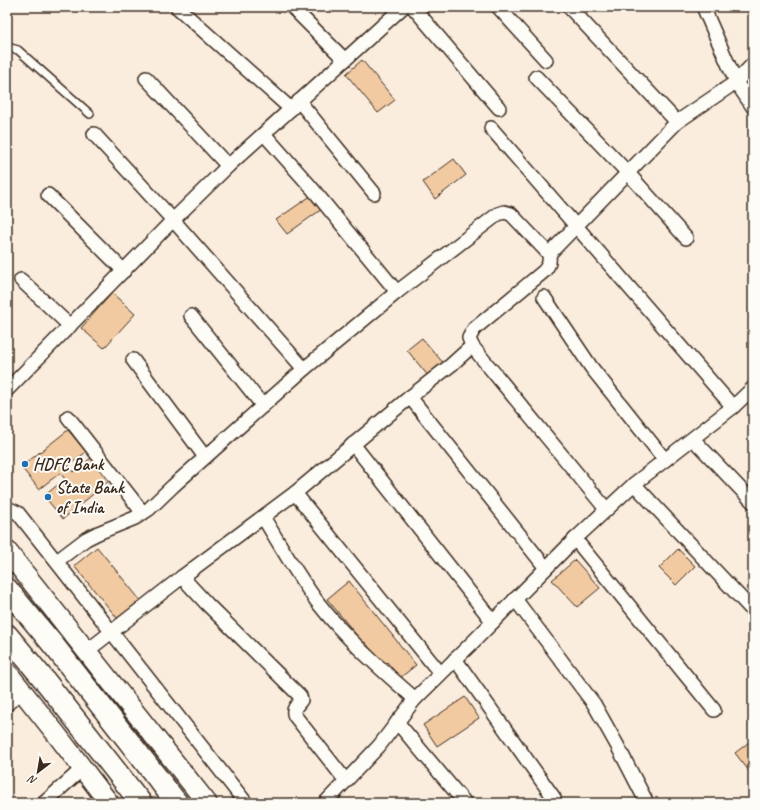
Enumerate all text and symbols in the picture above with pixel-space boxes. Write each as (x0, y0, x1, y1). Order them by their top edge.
place label: HDFC Bank (33, 454, 105, 475)
marker: HDFC Bank (20, 459, 30, 469)
place label: State Bank of India (56, 477, 125, 518)
marker: State Bank of India (43, 492, 53, 502)
north arrow (18, 752, 58, 792)
text: N (24, 772, 39, 788)

